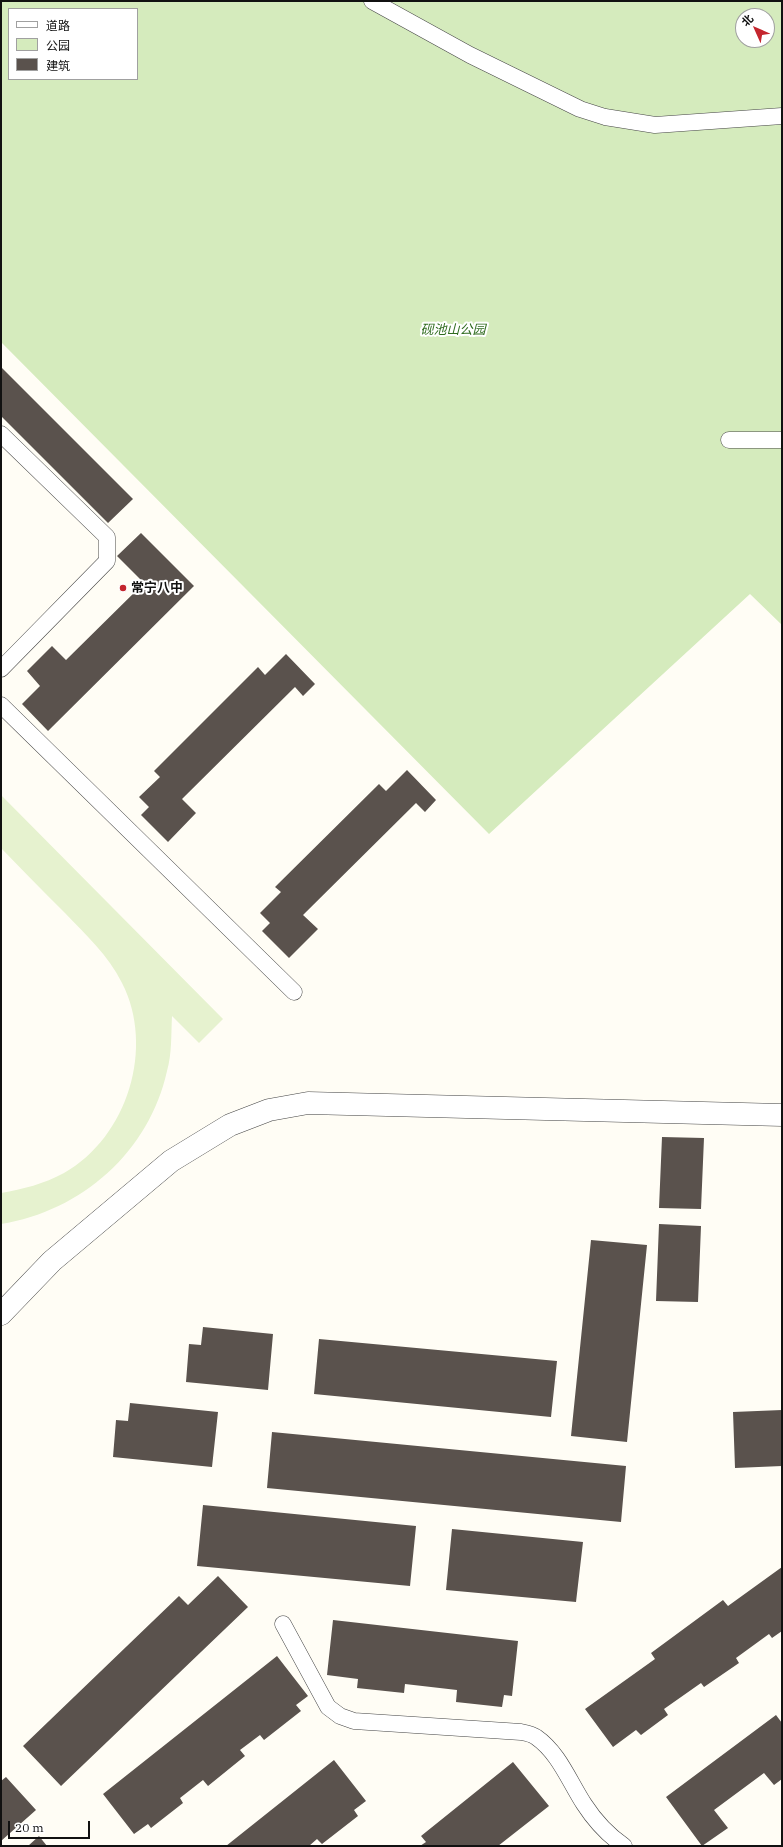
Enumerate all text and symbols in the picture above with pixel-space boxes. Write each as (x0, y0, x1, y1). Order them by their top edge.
legend (8, 8, 138, 80)
north arrow (735, 8, 775, 48)
text: 北 (738, 11, 756, 29)
text: 道路 (46, 18, 70, 33)
text: 公园 (46, 38, 70, 53)
text: 建筑 (46, 58, 70, 73)
park label: 砚池山公园 (421, 322, 485, 338)
place label: 常宁八中 (131, 580, 183, 596)
marker: 常宁八中 (118, 583, 128, 593)
scale bar (10, 1813, 92, 1839)
text: 20 m (15, 1820, 44, 1835)

